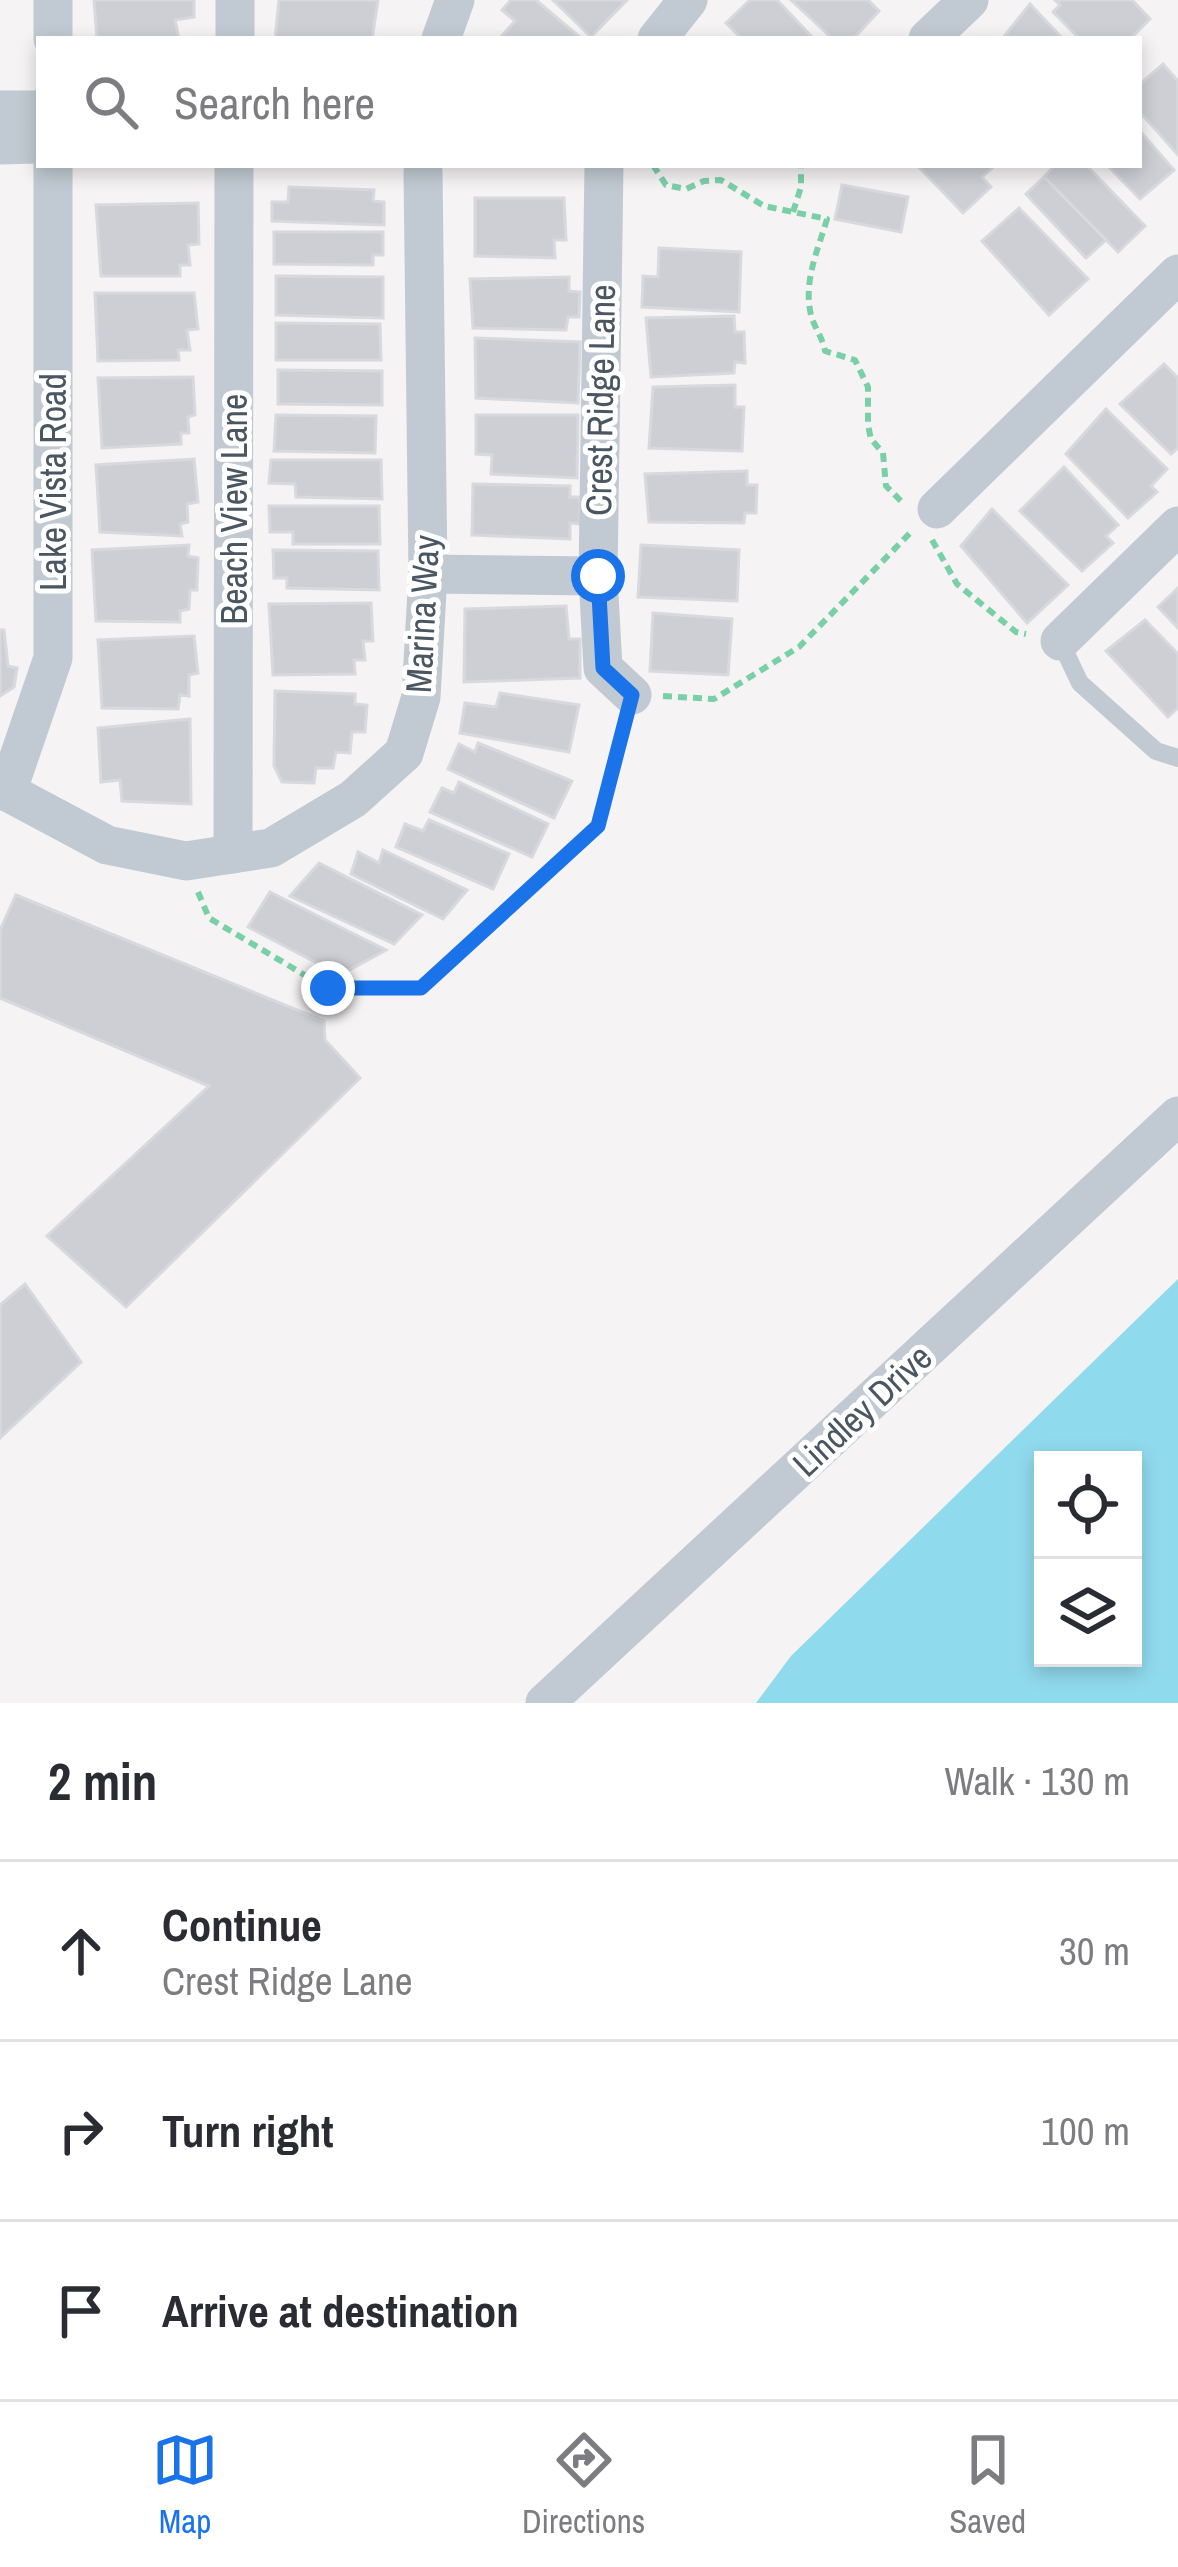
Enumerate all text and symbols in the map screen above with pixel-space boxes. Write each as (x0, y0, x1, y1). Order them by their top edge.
search box (36, 36, 1142, 168)
icon: search (78, 69, 144, 135)
text: Search here (174, 72, 375, 133)
street label: Crest Ridge Lane (574, 284, 626, 516)
street label: Lake Vista Road (29, 373, 77, 591)
street label: Beach View Lane (210, 394, 258, 624)
street label: Marina Way (394, 534, 450, 694)
route start (571, 549, 625, 603)
route end (301, 961, 355, 1015)
street label: Lindley Drive (782, 1333, 942, 1487)
map controls (1034, 1451, 1142, 1667)
button: locate (1034, 1451, 1142, 1559)
button: layers (1034, 1559, 1142, 1667)
text: 2 min (48, 1747, 157, 1816)
text: Walk · 130 m (945, 1755, 1130, 1807)
text: Continue (162, 1894, 322, 1955)
icon: ahead (48, 1918, 114, 1984)
text: 30 m (1059, 1925, 1130, 1977)
text: Crest Ridge Lane (162, 1955, 413, 2007)
icon: right (48, 2098, 114, 2164)
text: Turn right (162, 2100, 334, 2161)
text: 100 m (1041, 2105, 1130, 2157)
icon: arrive (48, 2278, 114, 2344)
text: Arrive at destination (162, 2280, 519, 2341)
tab: Map (152, 2427, 218, 2543)
tab: Directions (522, 2427, 645, 2543)
tab: Saved (949, 2427, 1026, 2543)

